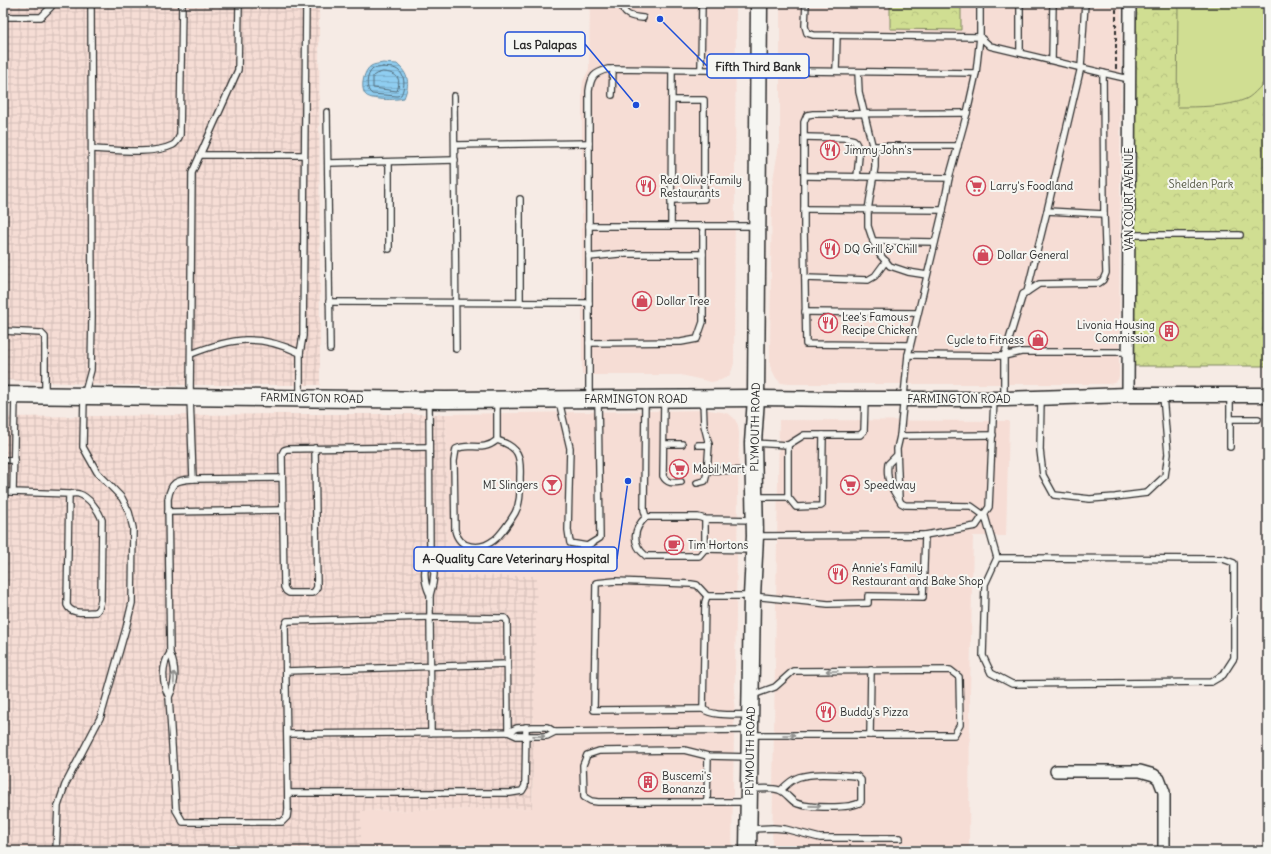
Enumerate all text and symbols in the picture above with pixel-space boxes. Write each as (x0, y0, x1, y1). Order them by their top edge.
callout: Las Palapas (505, 32, 585, 56)
text: Las Palapas (513, 37, 578, 53)
callout: Fifth Third Bank (707, 54, 809, 78)
text: Fifth Third Bank (715, 59, 801, 74)
restaurant icon: Jimmy John's (819, 139, 841, 161)
place label: Jimmy John's (844, 143, 912, 157)
street label: VAN COURT AVENUE (1122, 147, 1136, 251)
place label: Red Olive Family Restaurants (660, 173, 742, 200)
restaurant icon: Red Olive Family Restaurants (635, 175, 657, 197)
supermarket icon: Larry's Foodland (965, 175, 987, 197)
park label: Shelden Park (1169, 177, 1234, 191)
place label: Larry's Foodland (990, 179, 1074, 193)
restaurant icon: DQ Grill & Chill (819, 238, 841, 260)
place label: DQ Grill & Chill (844, 242, 917, 256)
shop icon: Dollar General (972, 244, 994, 266)
place label: Dollar General (997, 248, 1069, 262)
shop icon: Dollar Tree (631, 290, 653, 312)
place label: Dollar Tree (656, 294, 709, 308)
place label: Lee's Famous Recipe Chicken (842, 310, 917, 337)
restaurant icon: Lee's Famous Recipe Chicken (817, 312, 839, 334)
place label: Livonia Housing Commission (1077, 318, 1155, 345)
building icon: Livonia Housing Commission (1158, 320, 1180, 342)
shop icon: Cycle to Fitness (1027, 329, 1049, 351)
place label: Cycle to Fitness (947, 333, 1024, 347)
street label: PLYMOUTH ROAD (747, 382, 763, 472)
street label: FARMINGTON ROAD (260, 390, 364, 406)
street label: FARMINGTON ROAD (584, 392, 688, 406)
street label: FARMINGTON ROAD (907, 392, 1011, 406)
supermarket icon: Mobil Mart (668, 458, 690, 480)
place label: Mobil Mart (693, 462, 745, 476)
bar icon: MI Slingers (541, 474, 563, 496)
supermarket icon: Speedway (839, 474, 861, 496)
place label: MI Slingers (483, 478, 538, 492)
place label: Speedway (864, 478, 916, 492)
cafe icon: Tim Hortons (663, 534, 685, 556)
place label: Tim Hortons (688, 538, 748, 552)
callout: A-Quality Care Veterinary Hospital (414, 547, 617, 571)
text: A-Quality Care Veterinary Hospital (422, 551, 610, 567)
place label: Annie’s Family Restaurant and Bake Shop (852, 561, 984, 588)
restaurant icon: Annie’s Family Restaurant and Bake Shop (827, 563, 849, 585)
one-way arrow (826, 667, 839, 675)
one-way arrow (170, 672, 178, 685)
restaurant icon: Buddy's Pizza (815, 701, 837, 723)
place label: Buddy's Pizza (840, 705, 908, 719)
street label: PLYMOUTH ROAD (742, 706, 758, 796)
one-way arrow (782, 731, 795, 739)
one-way arrow (532, 732, 545, 740)
place label: Buscemi's Bonanza (662, 769, 711, 796)
building icon: Buscemi's Bonanza (637, 771, 659, 793)
one-way arrow (808, 802, 821, 810)

